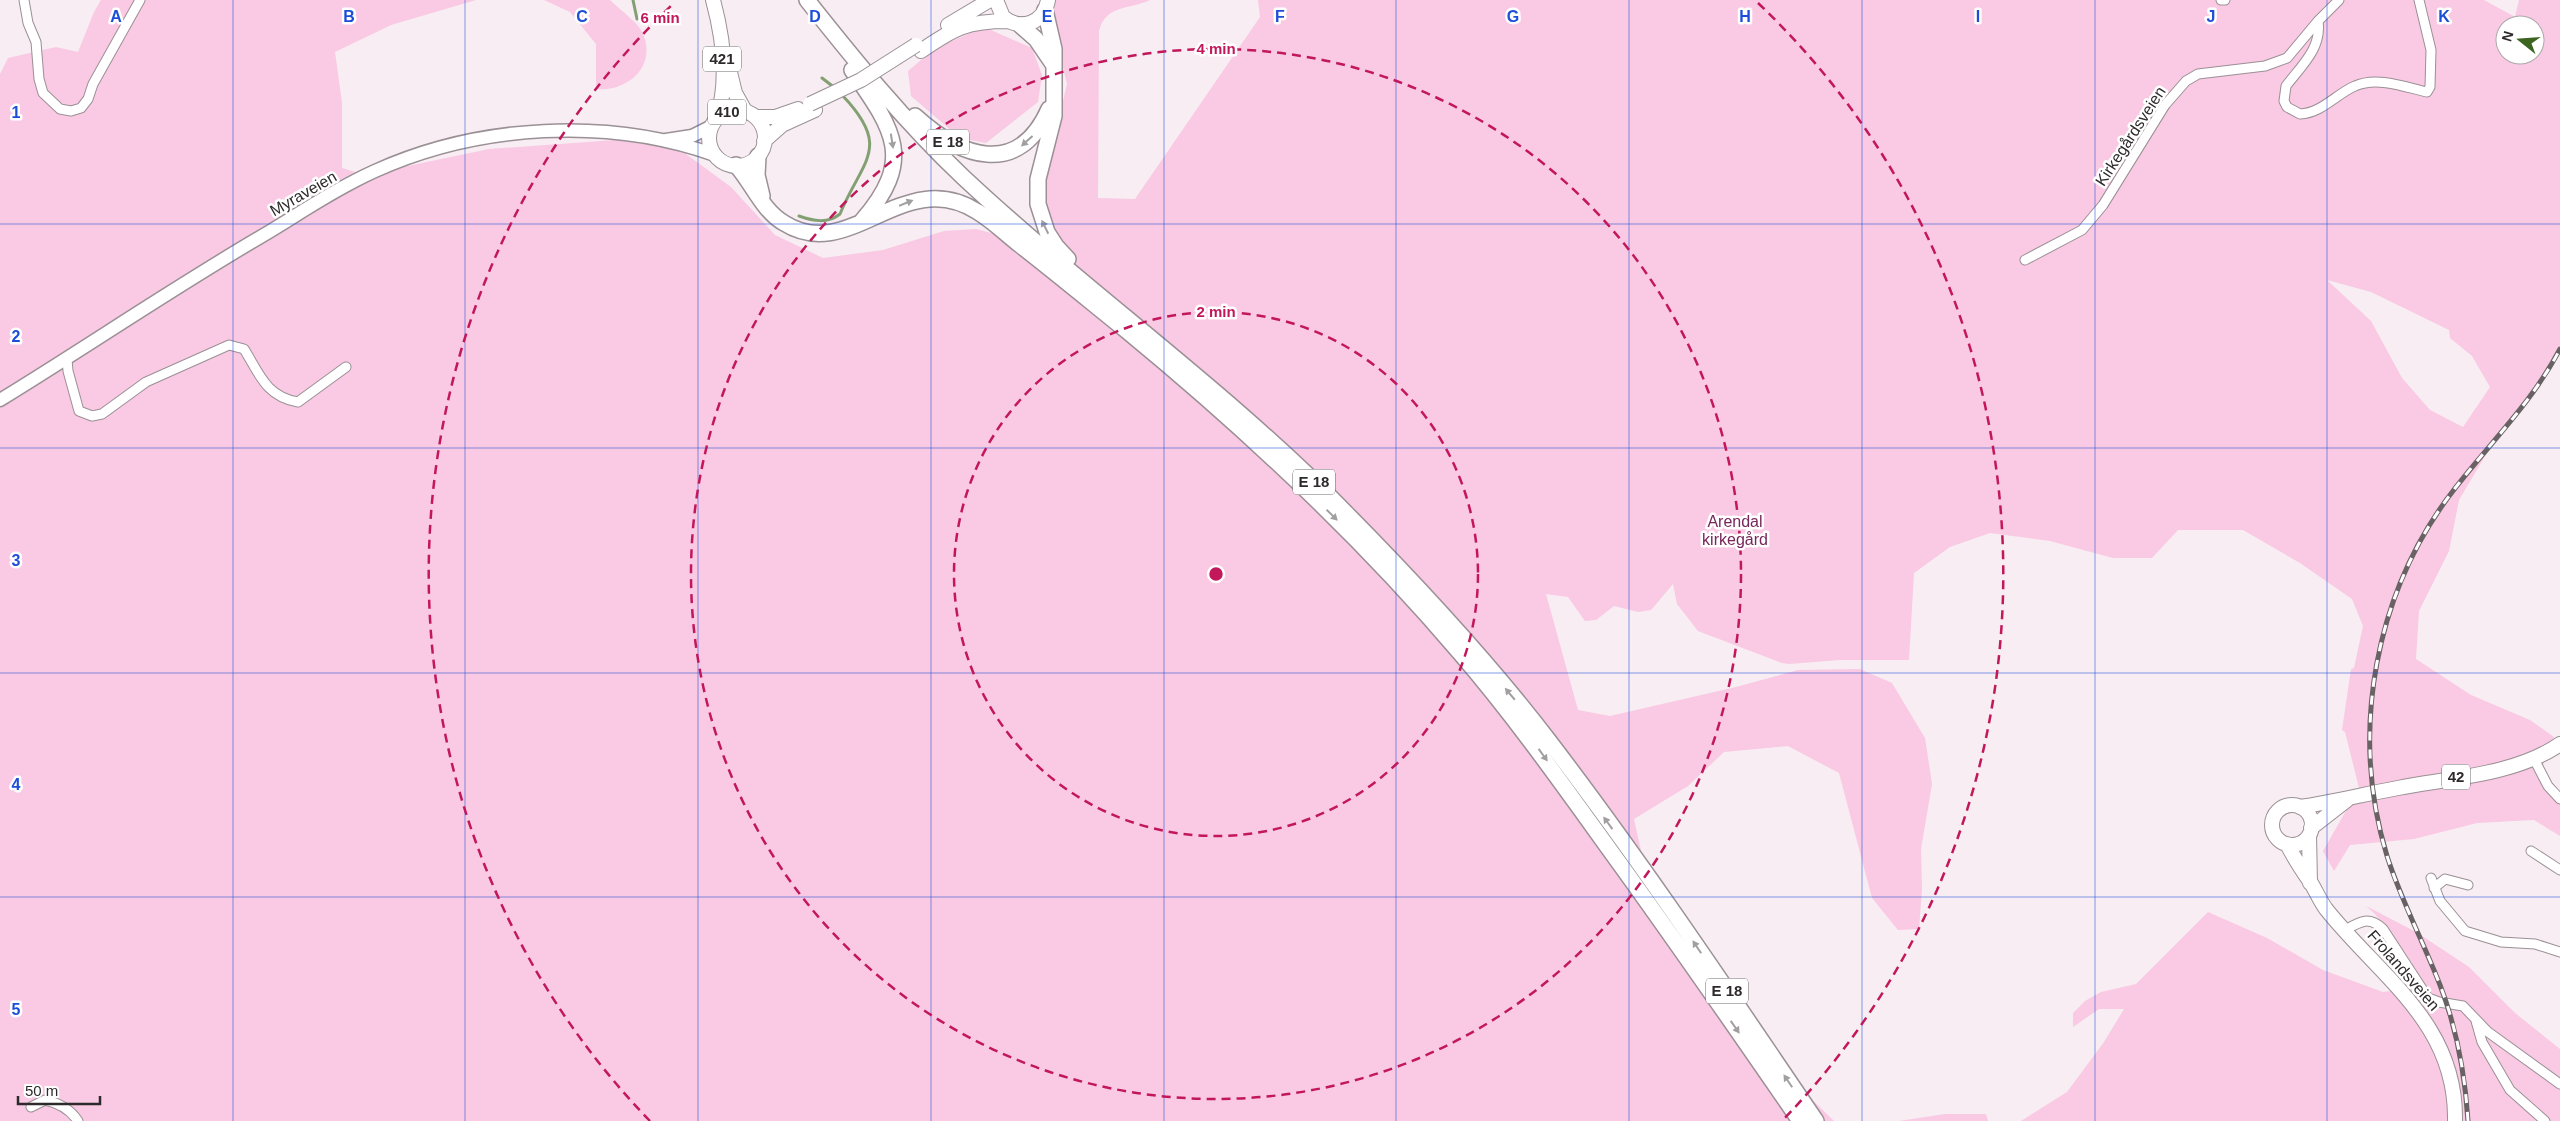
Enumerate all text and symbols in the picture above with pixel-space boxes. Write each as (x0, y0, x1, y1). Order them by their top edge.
text: A (110, 8, 122, 25)
text: B (343, 8, 355, 25)
text: C (576, 8, 588, 25)
text: D (809, 8, 821, 25)
text: E (1042, 8, 1053, 25)
text: F (1275, 8, 1285, 25)
text: G (1507, 8, 1519, 25)
text: H (1739, 8, 1751, 25)
text: I (1976, 8, 1980, 25)
text: J (2207, 8, 2215, 25)
text: K (2438, 8, 2450, 25)
text: 6 min (640, 9, 680, 26)
north arrow (2495, 15, 2545, 65)
text: N (2498, 29, 2517, 43)
text: 4 min (1196, 40, 1236, 57)
road number: 421 (703, 46, 741, 72)
street label: Kirkegårdsveien (2092, 84, 2169, 189)
road number: 410 (708, 100, 746, 124)
text: 1 (12, 104, 21, 121)
road number: E 18 (927, 130, 969, 154)
one-way arrow (889, 133, 897, 149)
one-way arrow (1021, 135, 1033, 147)
street label: Myraveien (267, 168, 339, 219)
one-way arrow (899, 199, 914, 207)
one-way arrow (1041, 220, 1049, 234)
text: 2 min (1196, 303, 1236, 320)
text: 2 (12, 328, 21, 345)
road number: E 18 (1293, 470, 1335, 494)
one-way arrow (1326, 509, 1338, 521)
park label: Arendal kirkegård (1702, 513, 1768, 548)
text: 3 (12, 552, 21, 569)
centre of rings (1207, 565, 1225, 583)
one-way arrow (1504, 688, 1515, 701)
one-way arrow (1538, 749, 1548, 762)
road number: 42 (2442, 764, 2470, 790)
text: 4 (12, 776, 21, 793)
one-way arrow (1603, 817, 1614, 830)
street label: Frolandsveien (2364, 927, 2443, 1014)
one-way arrow (1692, 940, 1702, 953)
road number: E 18 (1706, 978, 1748, 1004)
text: 5 (12, 1001, 21, 1018)
one-way arrow (1730, 1020, 1740, 1033)
scale bar (18, 1074, 100, 1106)
one-way arrow (1783, 1074, 1793, 1088)
text: 50 m (25, 1082, 58, 1099)

